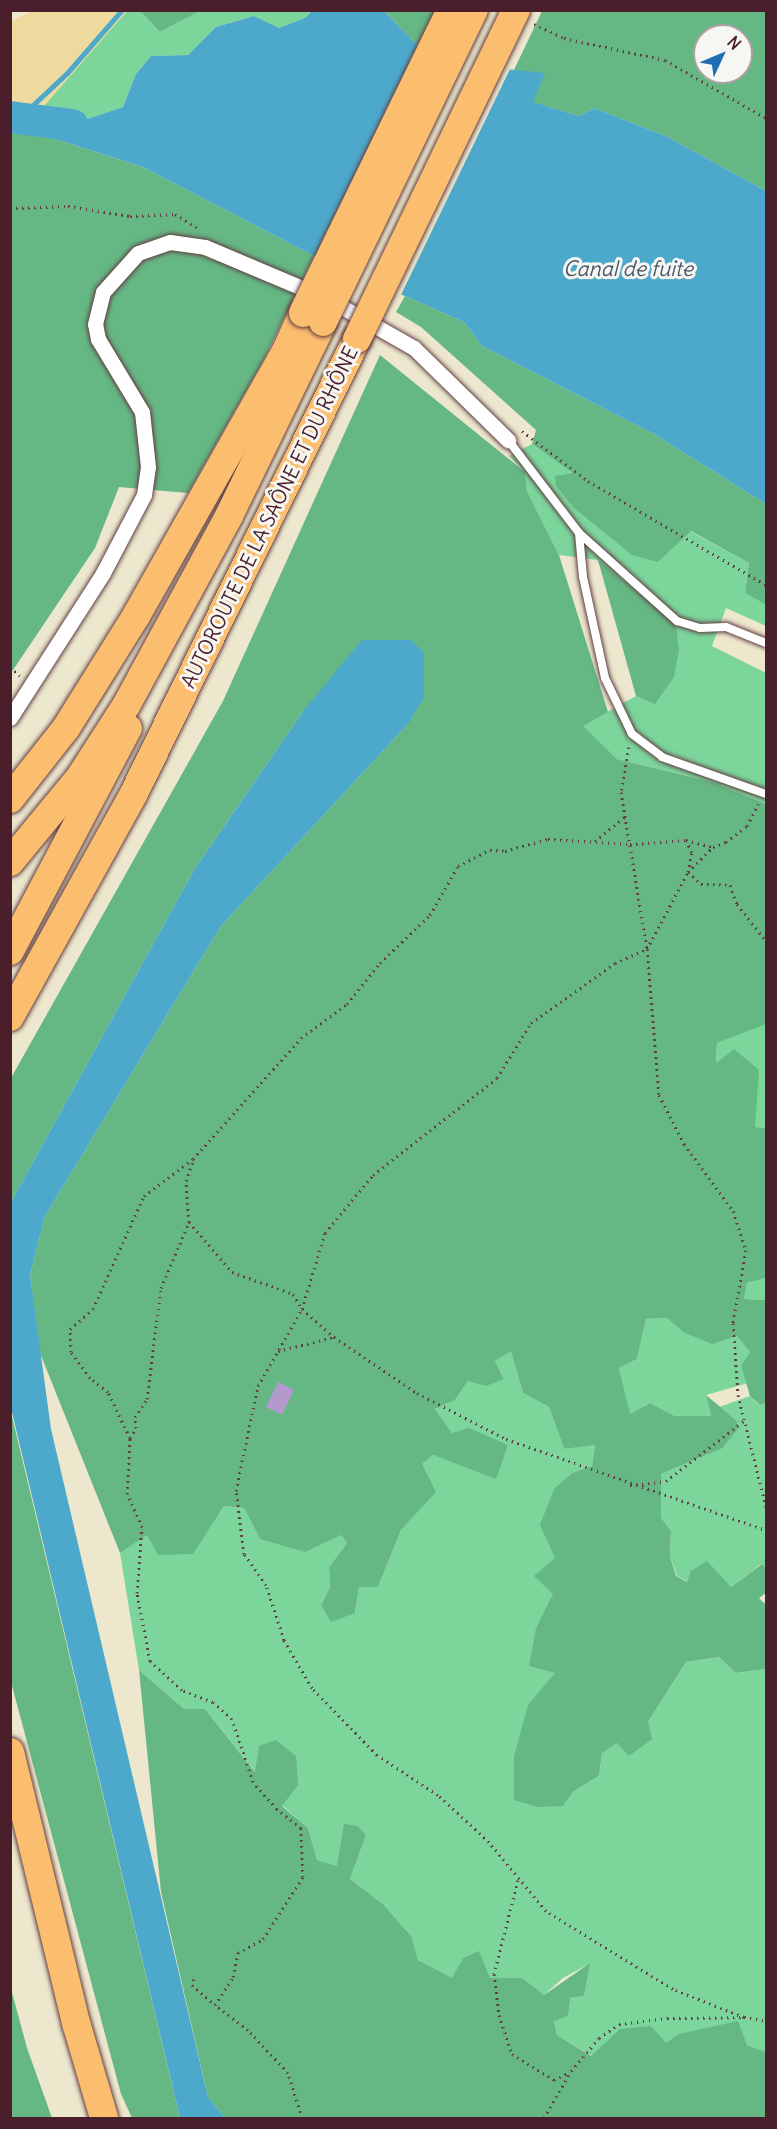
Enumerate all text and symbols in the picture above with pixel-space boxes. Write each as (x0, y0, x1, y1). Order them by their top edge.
north arrow (693, 24, 753, 84)
text: N (723, 32, 746, 54)
water label: Canal de fuite (563, 256, 693, 282)
street label: AUTOROUTE DE LA SAÔNE ET DU RHÔNE (176, 342, 362, 692)

